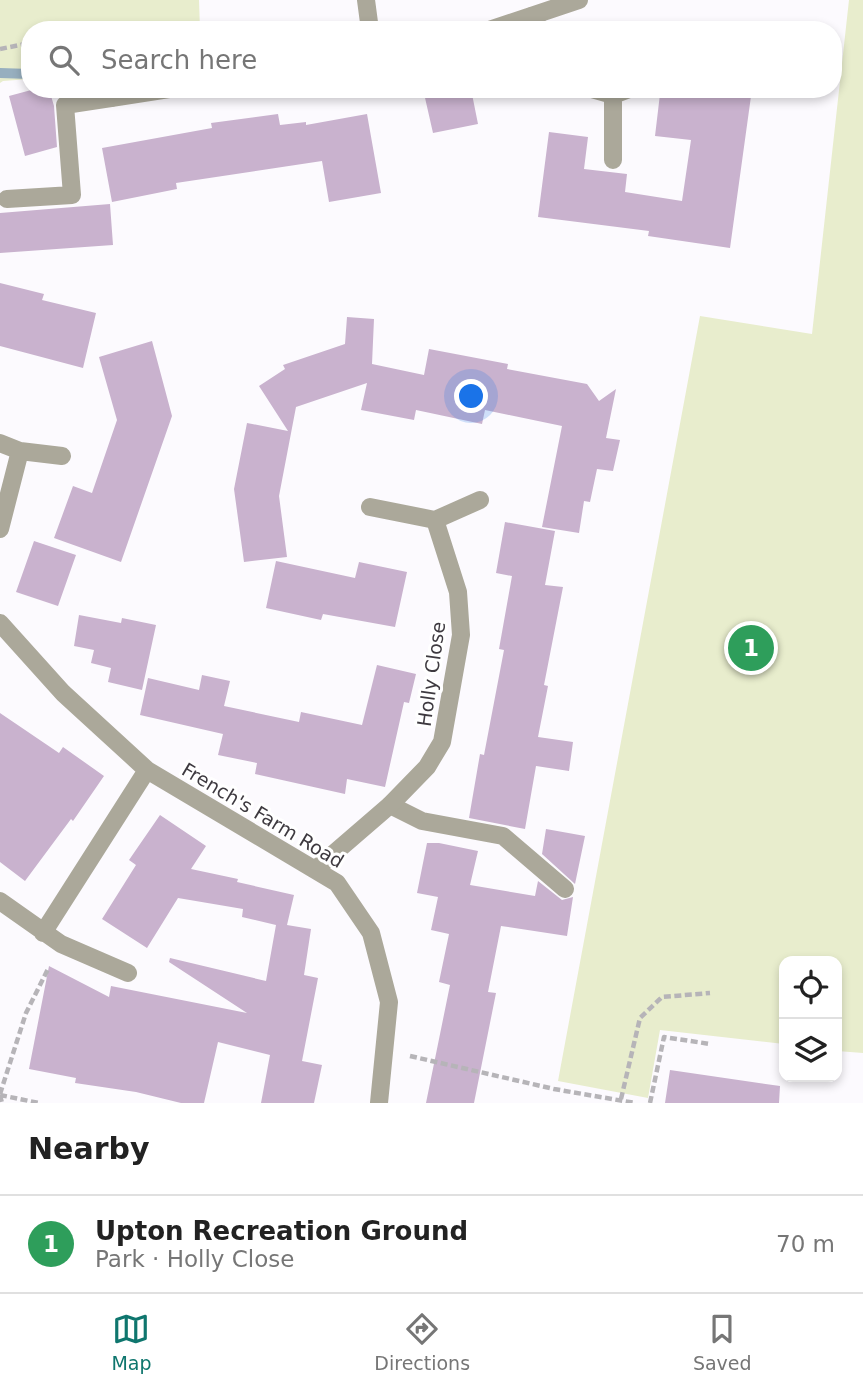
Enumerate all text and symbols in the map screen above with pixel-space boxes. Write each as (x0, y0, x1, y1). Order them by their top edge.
search box (21, 21, 842, 98)
icon: search (45, 41, 83, 79)
text: Search here (101, 45, 257, 75)
your location (454, 379, 488, 413)
street label: Holly Close (413, 620, 449, 728)
pin: 1 (728, 622, 774, 674)
street label: French's Farm Road (178, 758, 348, 872)
map controls (779, 956, 842, 1082)
button: locate (779, 956, 842, 1019)
button: layers (779, 1019, 842, 1082)
text: Nearby (28, 1131, 150, 1166)
text: Upton Recreation Ground (95, 1216, 468, 1246)
text: 1 (43, 1231, 59, 1257)
text: 70 m (776, 1231, 835, 1257)
text: Park · Holly Close (95, 1246, 294, 1272)
tab: Map (111, 1310, 152, 1374)
tab: Directions (374, 1310, 470, 1374)
tab: Saved (693, 1310, 752, 1374)

